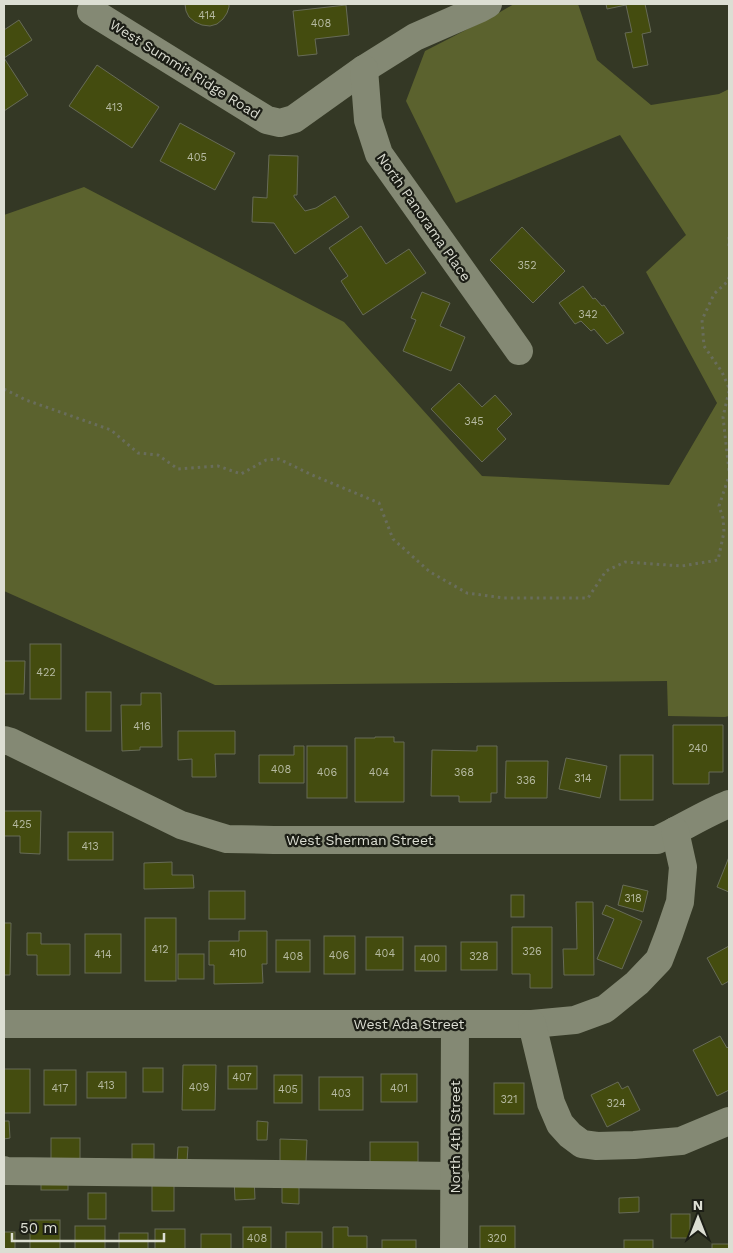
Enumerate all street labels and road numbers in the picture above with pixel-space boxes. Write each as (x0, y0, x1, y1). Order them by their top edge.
street label: West Summit Ridge Road (107, 16, 263, 122)
street label: North Panorama Place (374, 150, 474, 284)
street label: West Sherman Street (286, 832, 434, 848)
street label: West Ada Street (354, 1016, 465, 1032)
street label: North 4th Street (447, 1080, 463, 1194)

